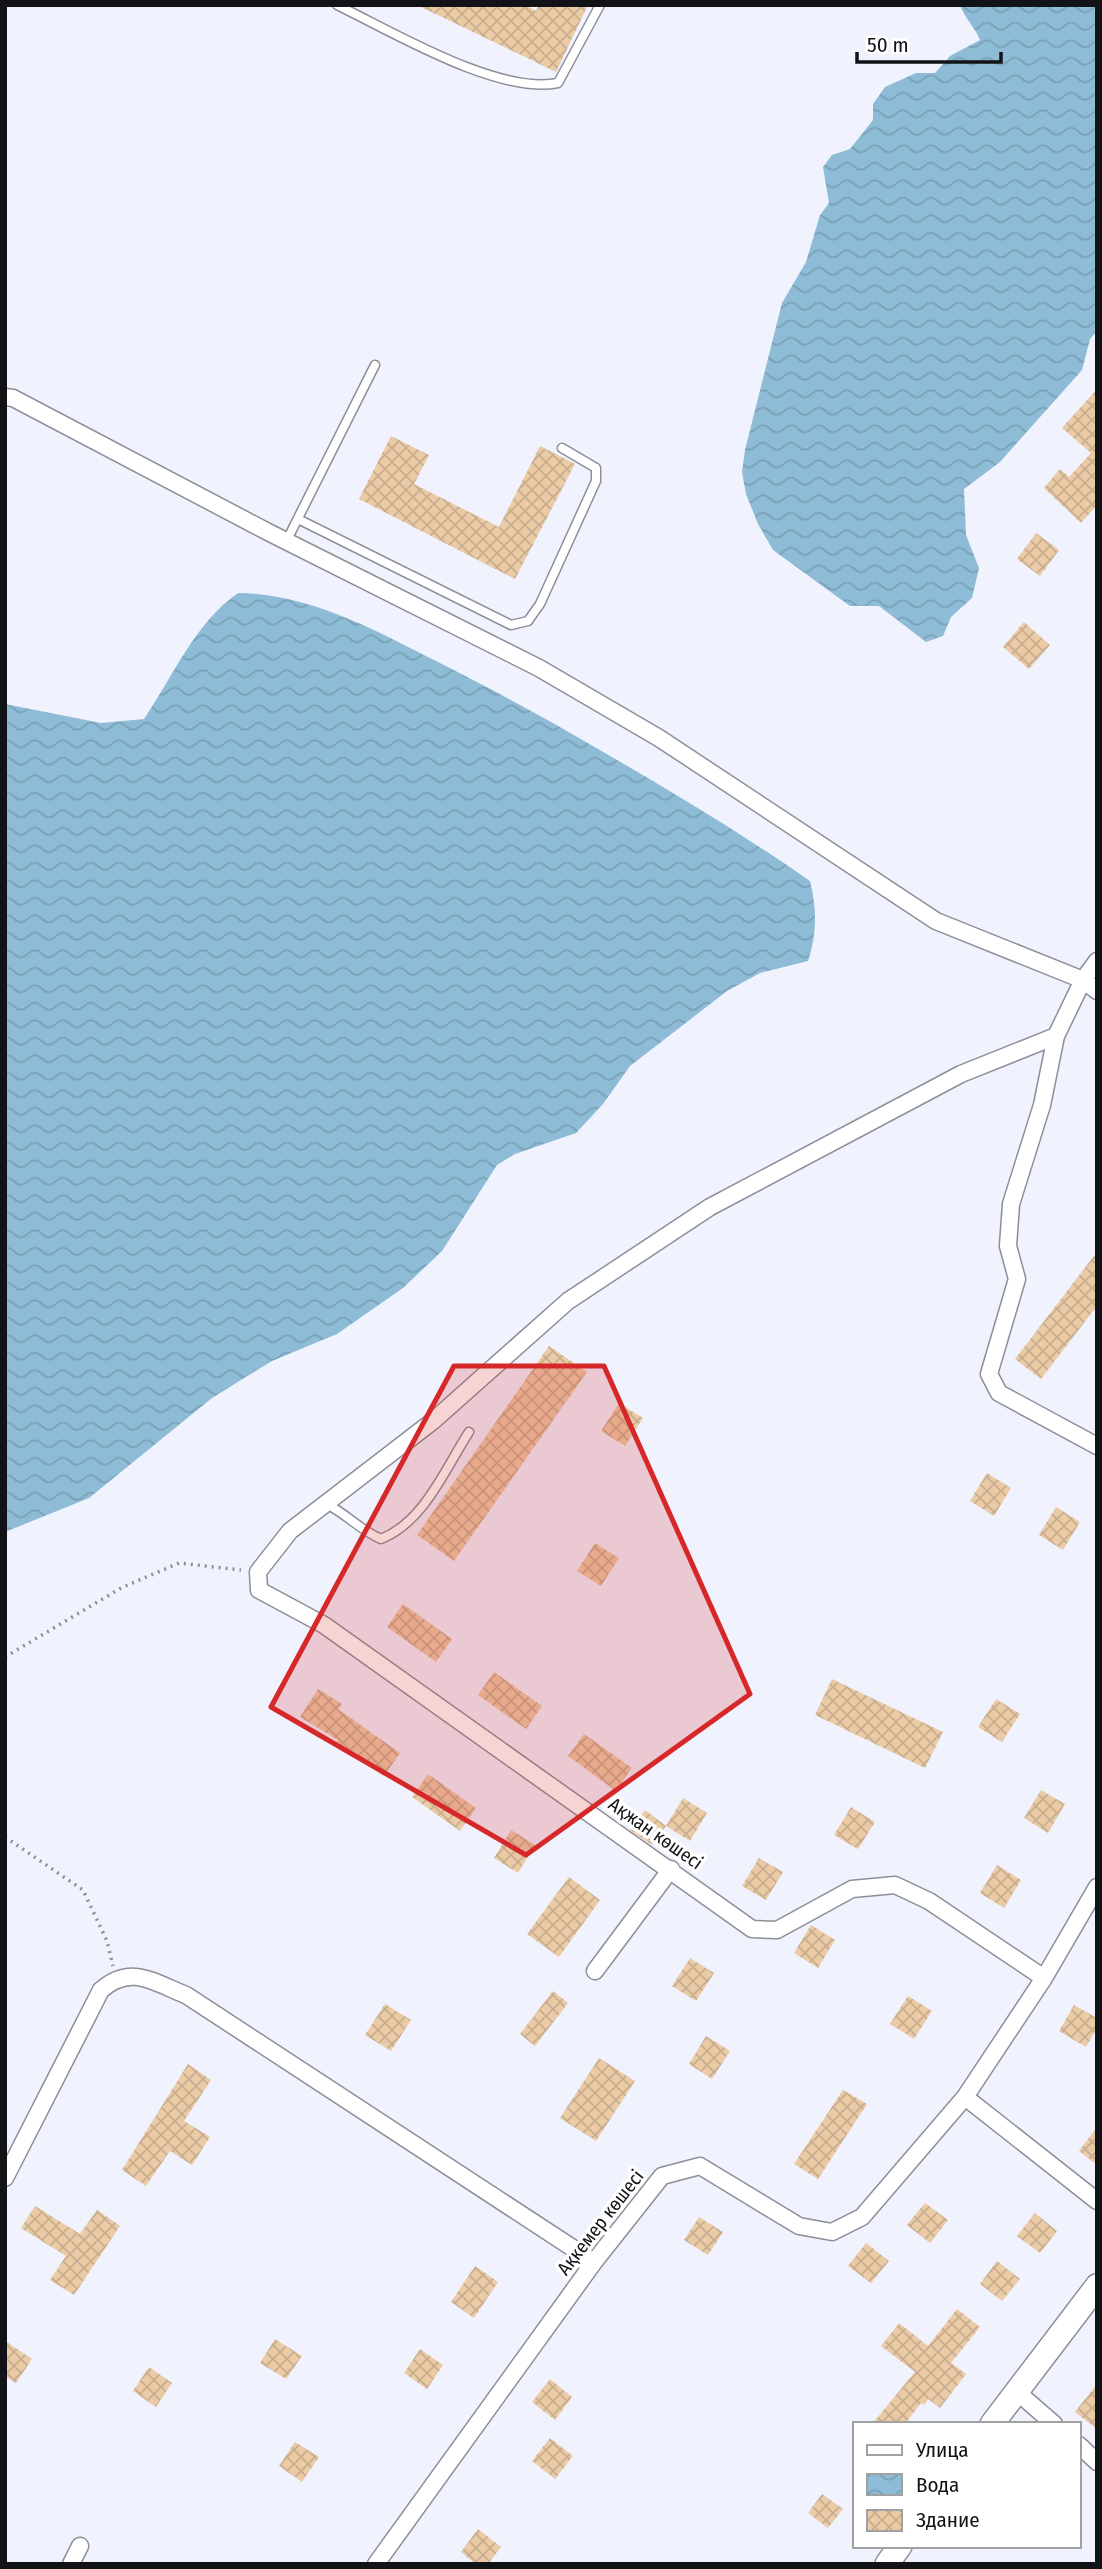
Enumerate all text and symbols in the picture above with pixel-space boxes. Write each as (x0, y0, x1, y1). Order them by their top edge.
scale bar (857, 21, 1000, 65)
text: 50 m (867, 32, 909, 58)
street label: Ақжан көшесі (604, 1793, 707, 1874)
street label: Ақкемер көшесі (552, 2165, 649, 2280)
legend (853, 2422, 1081, 2548)
text: Улица (915, 2437, 969, 2463)
text: Вода (916, 2472, 959, 2498)
text: Здание (916, 2507, 980, 2533)

